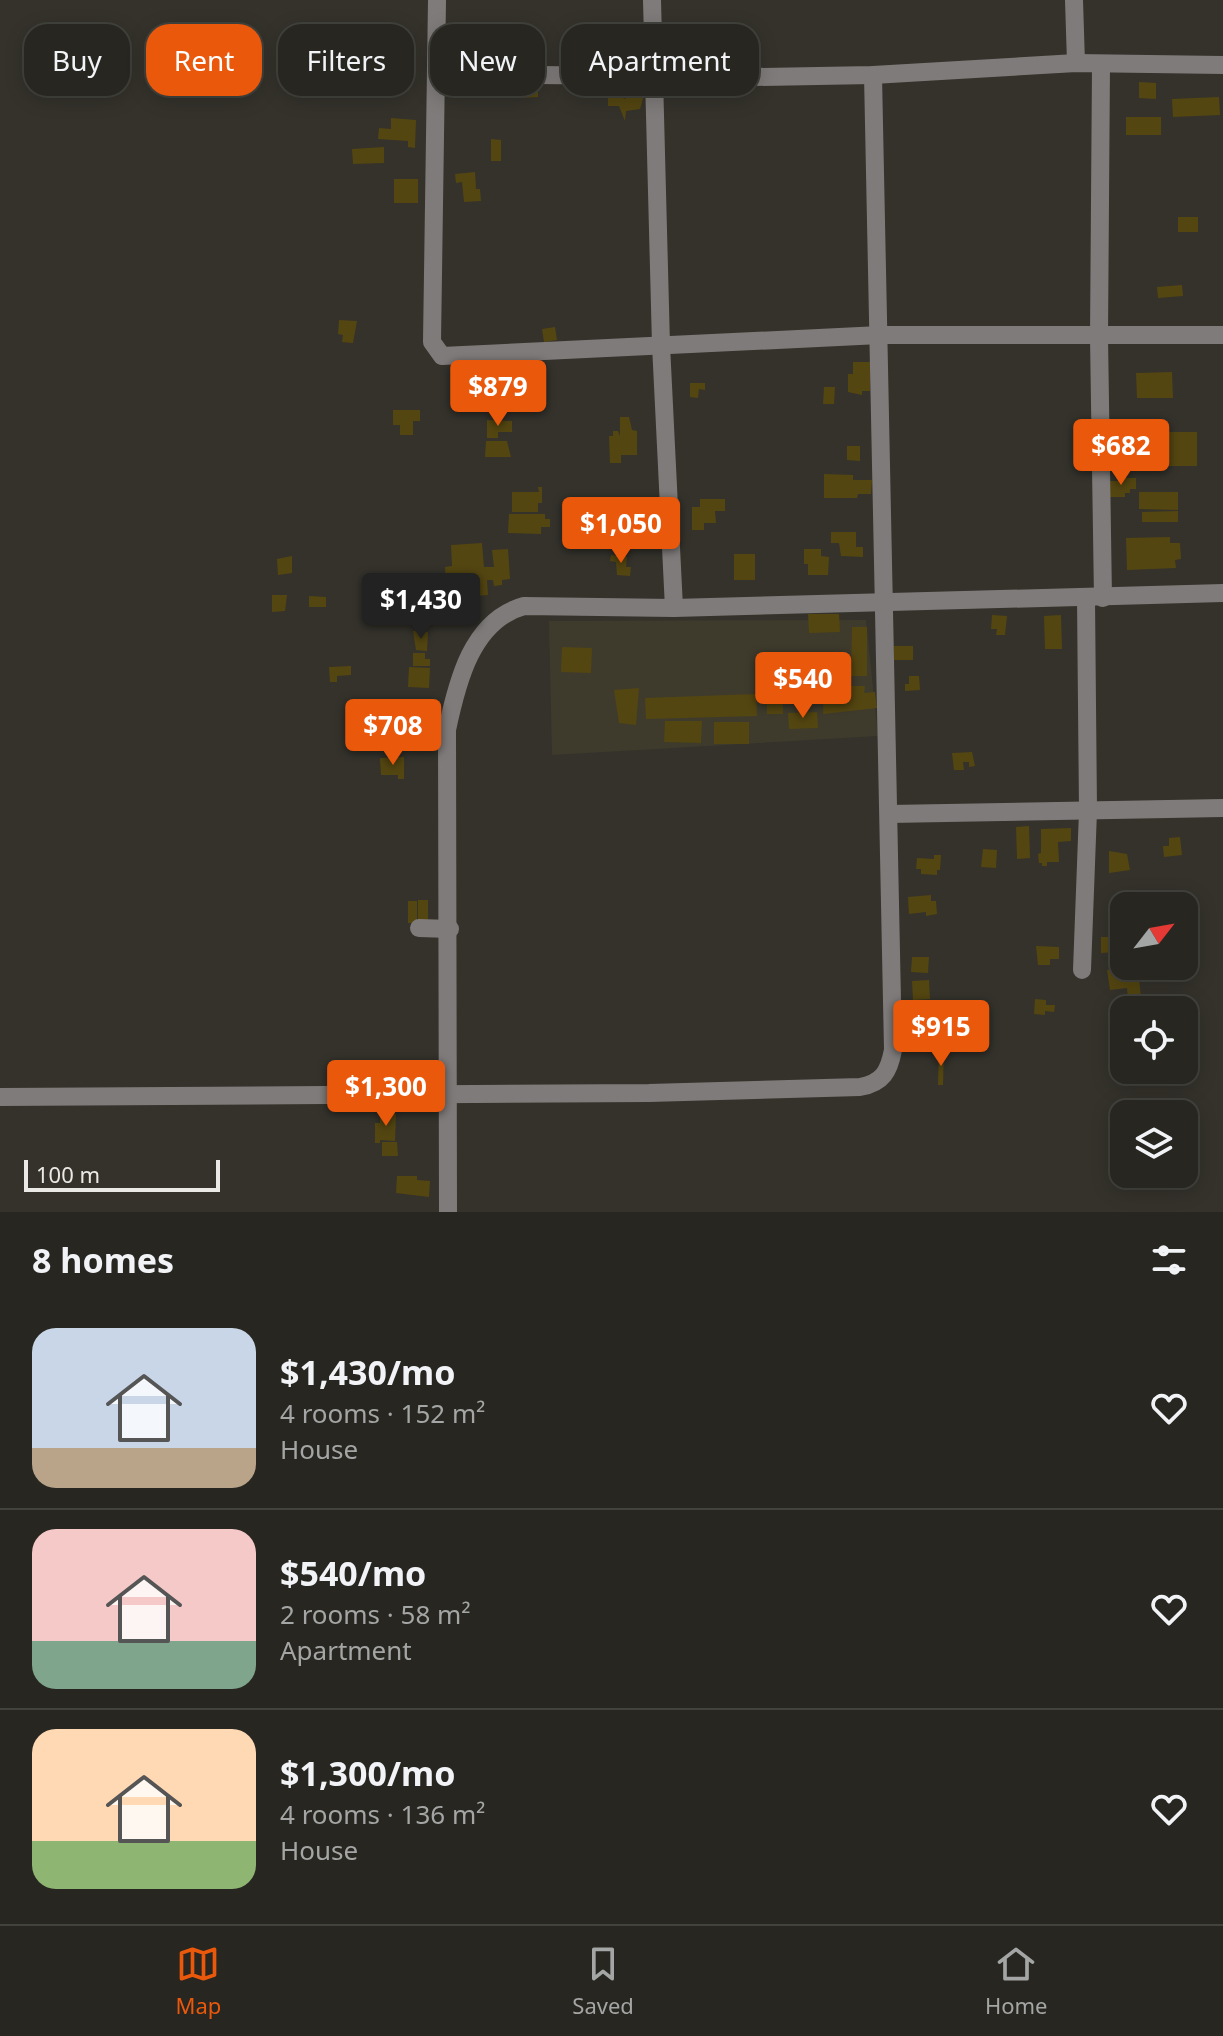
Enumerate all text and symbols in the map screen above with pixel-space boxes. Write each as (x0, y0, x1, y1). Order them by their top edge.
chip: Buy (24, 24, 130, 96)
chip: Rent (146, 24, 262, 96)
chip: Filters (278, 24, 414, 96)
chip: New (430, 24, 545, 96)
chip: Apartment (561, 24, 759, 96)
pin: $879 (451, 360, 545, 428)
text: $879 (468, 368, 528, 404)
pin: $682 (1074, 419, 1168, 487)
text: $682 (1091, 427, 1151, 463)
pin: $1,050 (556, 497, 686, 565)
text: $1,050 (580, 505, 662, 541)
pin: $1,430 (356, 573, 486, 641)
text: $1,430 (380, 581, 462, 617)
pin: $540 (756, 652, 850, 720)
text: $540 (773, 660, 833, 696)
pin: $708 (346, 699, 440, 767)
text: $708 (363, 707, 423, 743)
north arrow (1110, 892, 1198, 980)
map controls (1110, 892, 1198, 1188)
button: locate (1110, 996, 1198, 1084)
pin: $915 (894, 1000, 988, 1068)
text: $915 (911, 1008, 971, 1044)
pin: $1,300 (321, 1060, 451, 1128)
text: $1,300 (345, 1068, 427, 1104)
button: layers (1110, 1100, 1198, 1188)
scale bar (24, 1156, 220, 1192)
text: 100 m (36, 1159, 100, 1189)
text: 8 homes (32, 1237, 174, 1283)
icon: filters (1147, 1238, 1191, 1282)
text: $1,430/mo (280, 1349, 455, 1395)
icon: home (96, 1360, 192, 1456)
icon: heart (1147, 1386, 1191, 1430)
text: 4 rooms · 152 m² (280, 1395, 485, 1431)
text: House (280, 1431, 358, 1467)
text: $540/mo (280, 1550, 426, 1596)
icon: home (96, 1561, 192, 1657)
icon: heart (1147, 1587, 1191, 1631)
text: 2 rooms · 58 m² (280, 1596, 470, 1632)
text: Apartment (280, 1632, 412, 1668)
text: $1,300/mo (280, 1750, 455, 1796)
icon: home (96, 1761, 192, 1857)
icon: heart (1147, 1787, 1191, 1831)
text: 4 rooms · 136 m² (280, 1796, 485, 1832)
text: House (280, 1832, 358, 1868)
tab: Map (176, 1942, 221, 2020)
tab: Saved (572, 1942, 634, 2020)
tab: Home (985, 1942, 1047, 2020)

